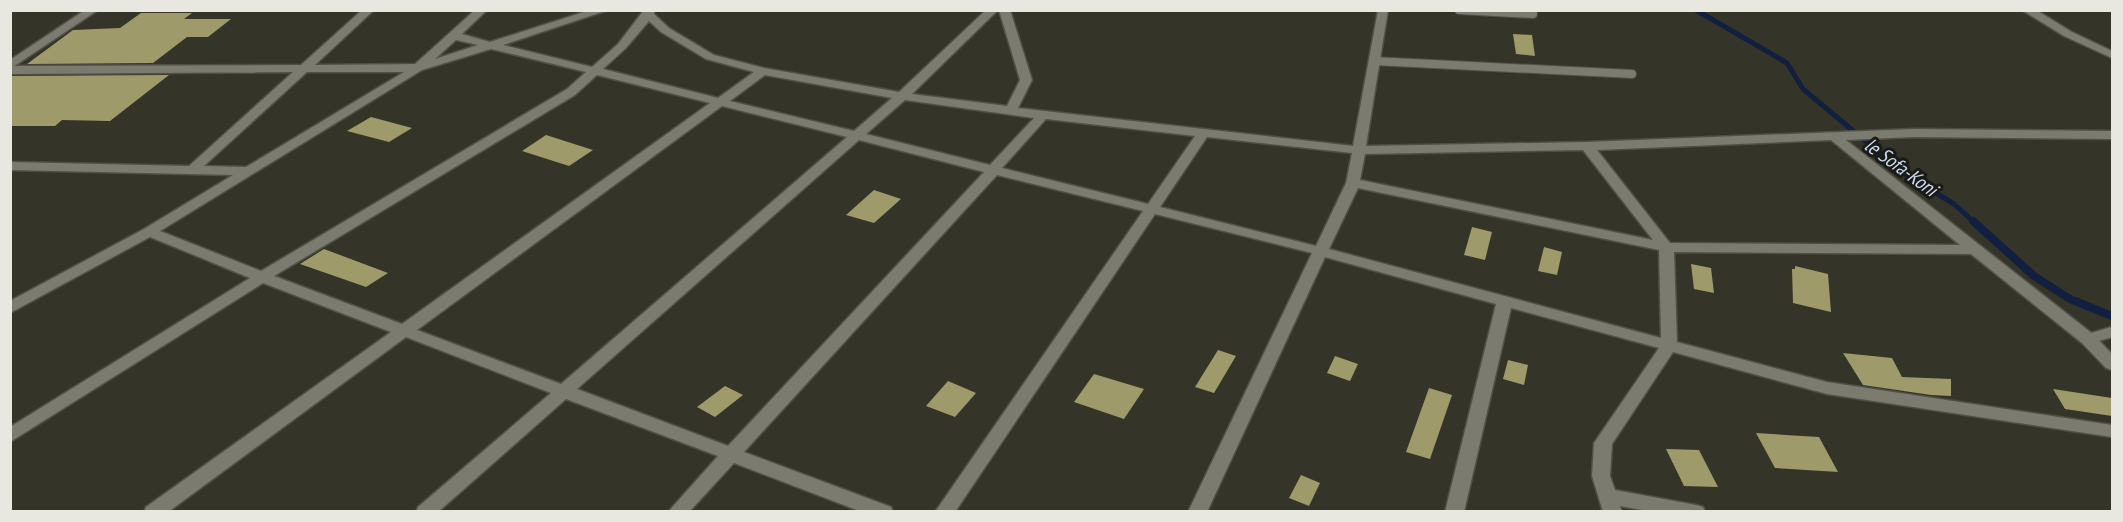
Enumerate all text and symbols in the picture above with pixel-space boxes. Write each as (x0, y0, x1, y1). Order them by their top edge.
water label: le Sofa-Koni (1859, 132, 1945, 204)

